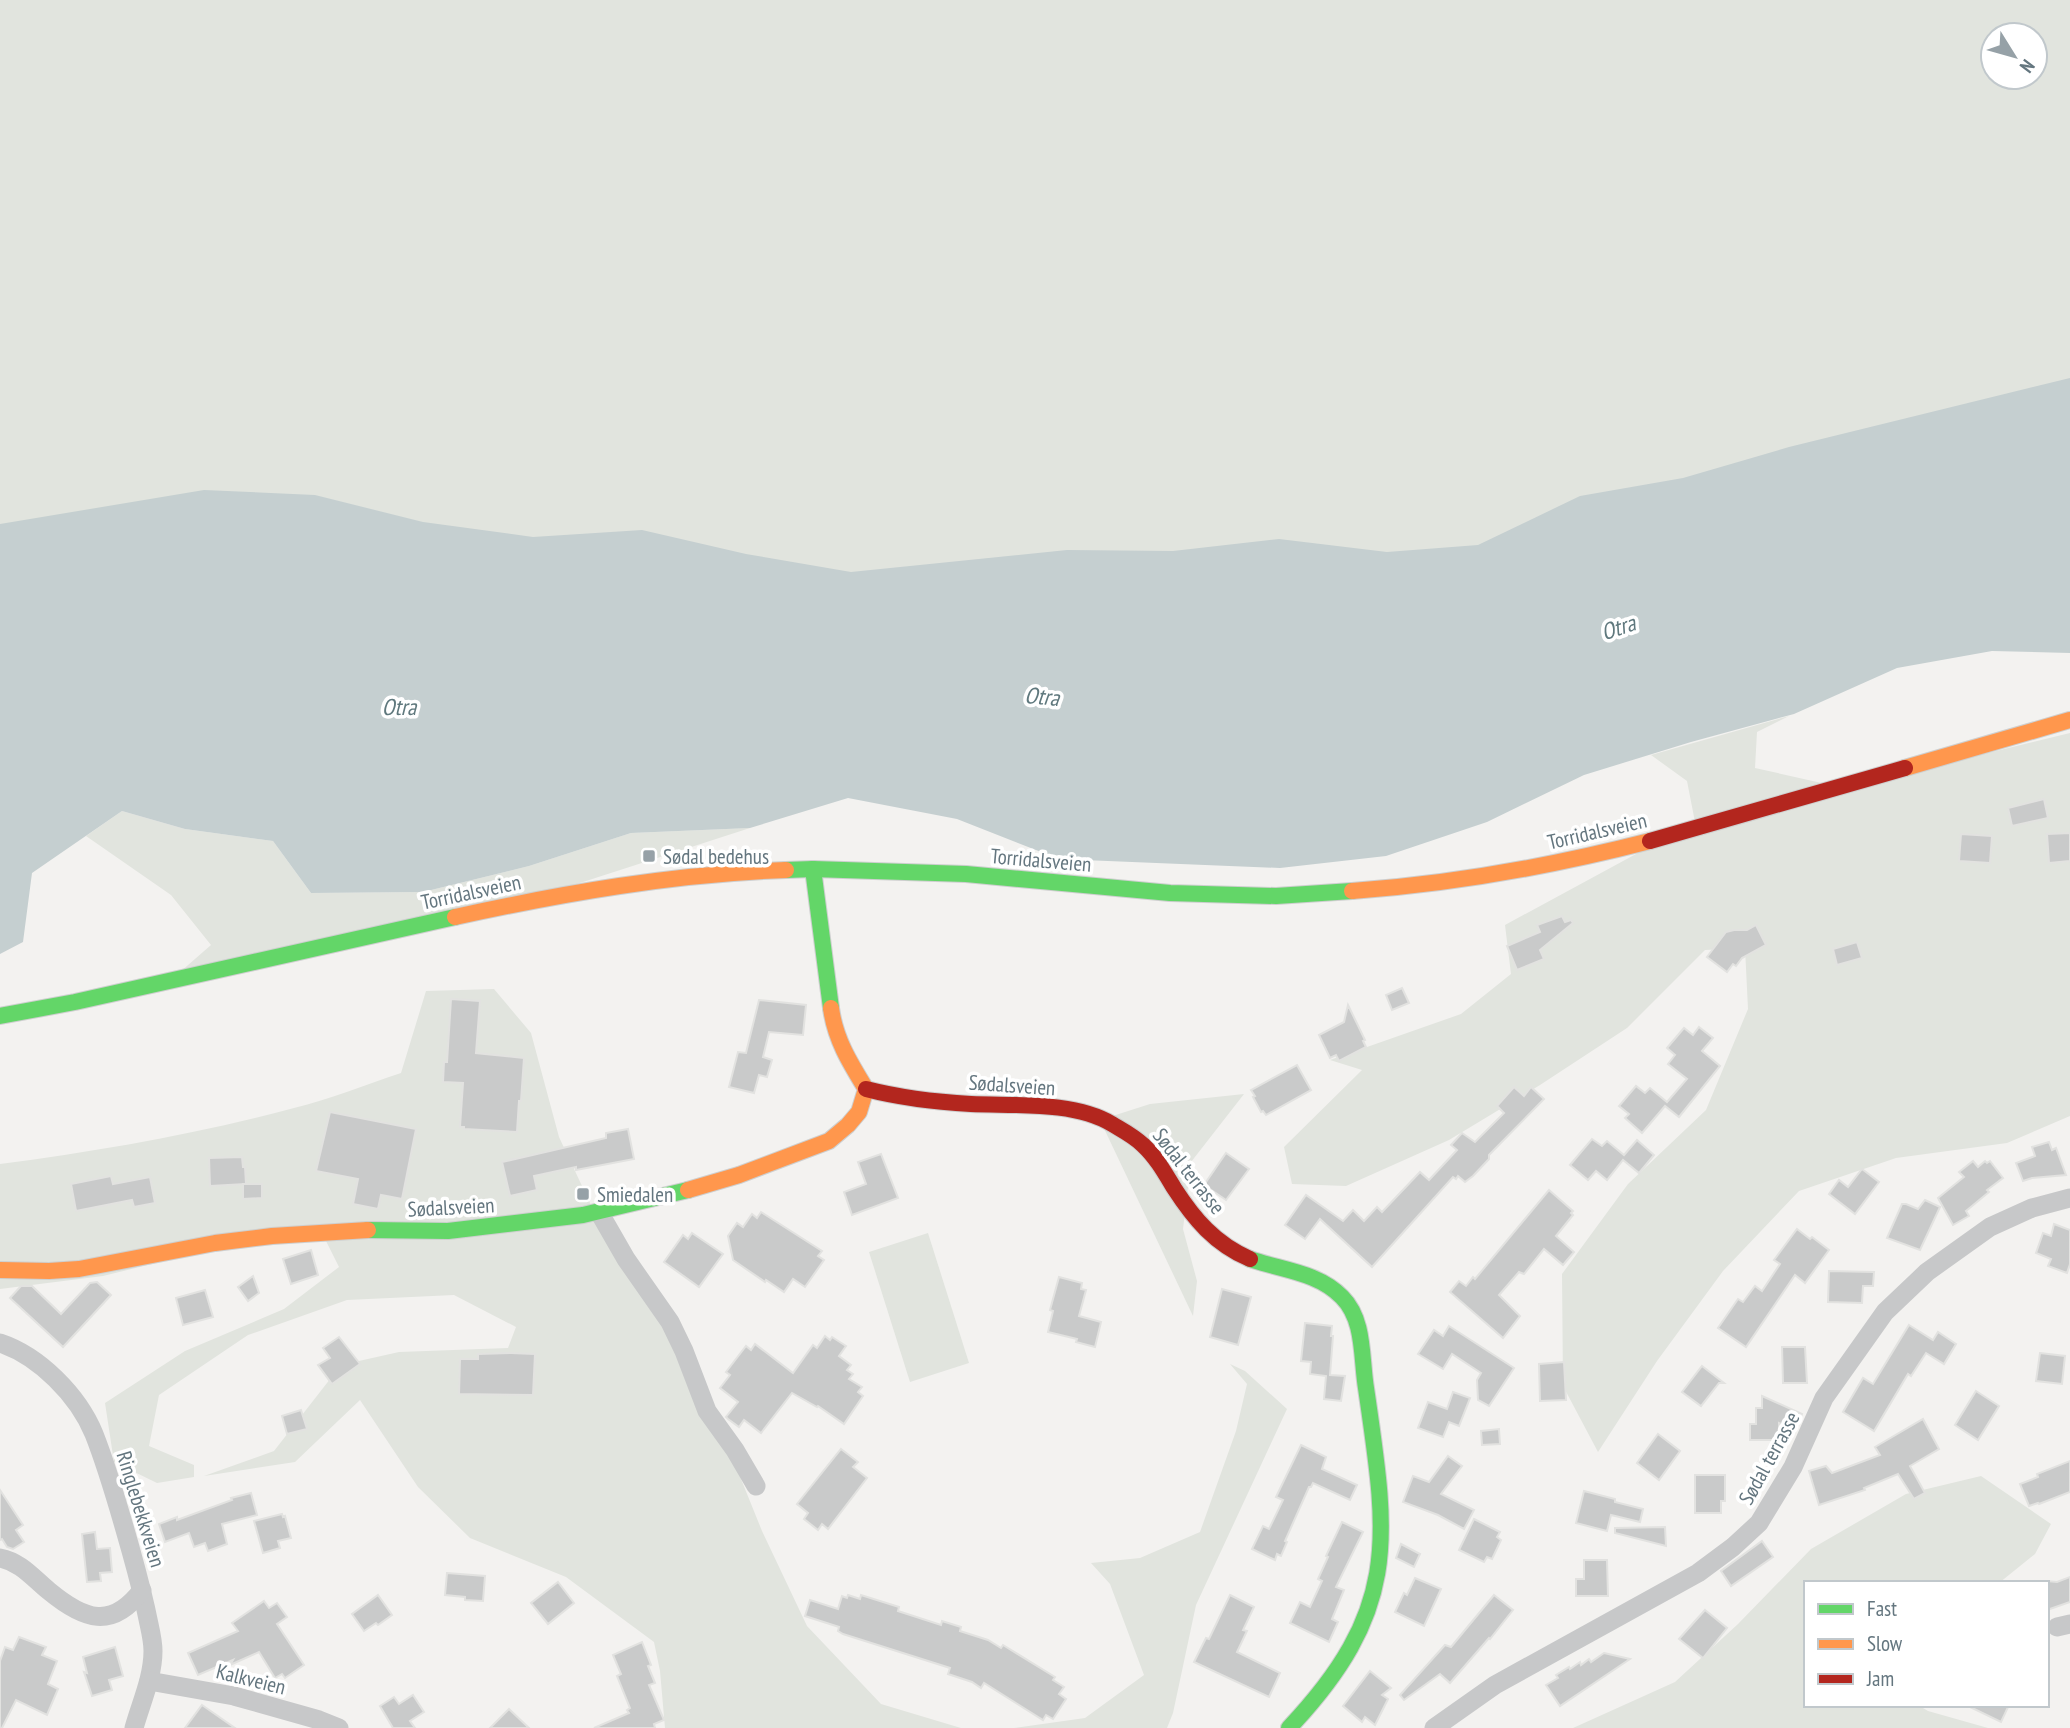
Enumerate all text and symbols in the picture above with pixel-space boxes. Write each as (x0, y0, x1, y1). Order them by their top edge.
north arrow (1979, 21, 2049, 91)
text: N (2015, 55, 2040, 78)
water label: Otra (1597, 607, 1641, 646)
water label: Otra (1024, 680, 1062, 712)
water label: Otra (382, 692, 418, 721)
street label: Torridalsveien (1545, 806, 1649, 856)
street label: Torridalsveien (989, 842, 1093, 878)
place label: Sødal bedehus (663, 843, 769, 870)
marker: Sødal bedehus (641, 848, 657, 864)
street label: Torridalsveien (419, 868, 523, 916)
street label: Sødalsveien (968, 1069, 1056, 1101)
street label: Sødal terrasse (1147, 1122, 1231, 1220)
place label: Smiedalen (597, 1181, 673, 1208)
marker: Smiedalen (575, 1186, 591, 1202)
street label: Sødalsveien (407, 1191, 495, 1223)
street label: Sødal terrasse (1732, 1407, 1806, 1509)
street label: Ringlebekkveien (111, 1448, 171, 1570)
legend (1804, 1581, 2049, 1707)
text: Fast (1867, 1595, 1897, 1622)
text: Slow (1867, 1630, 1903, 1657)
street label: Kalkveien (213, 1657, 289, 1701)
text: Jam (1866, 1665, 1894, 1692)

